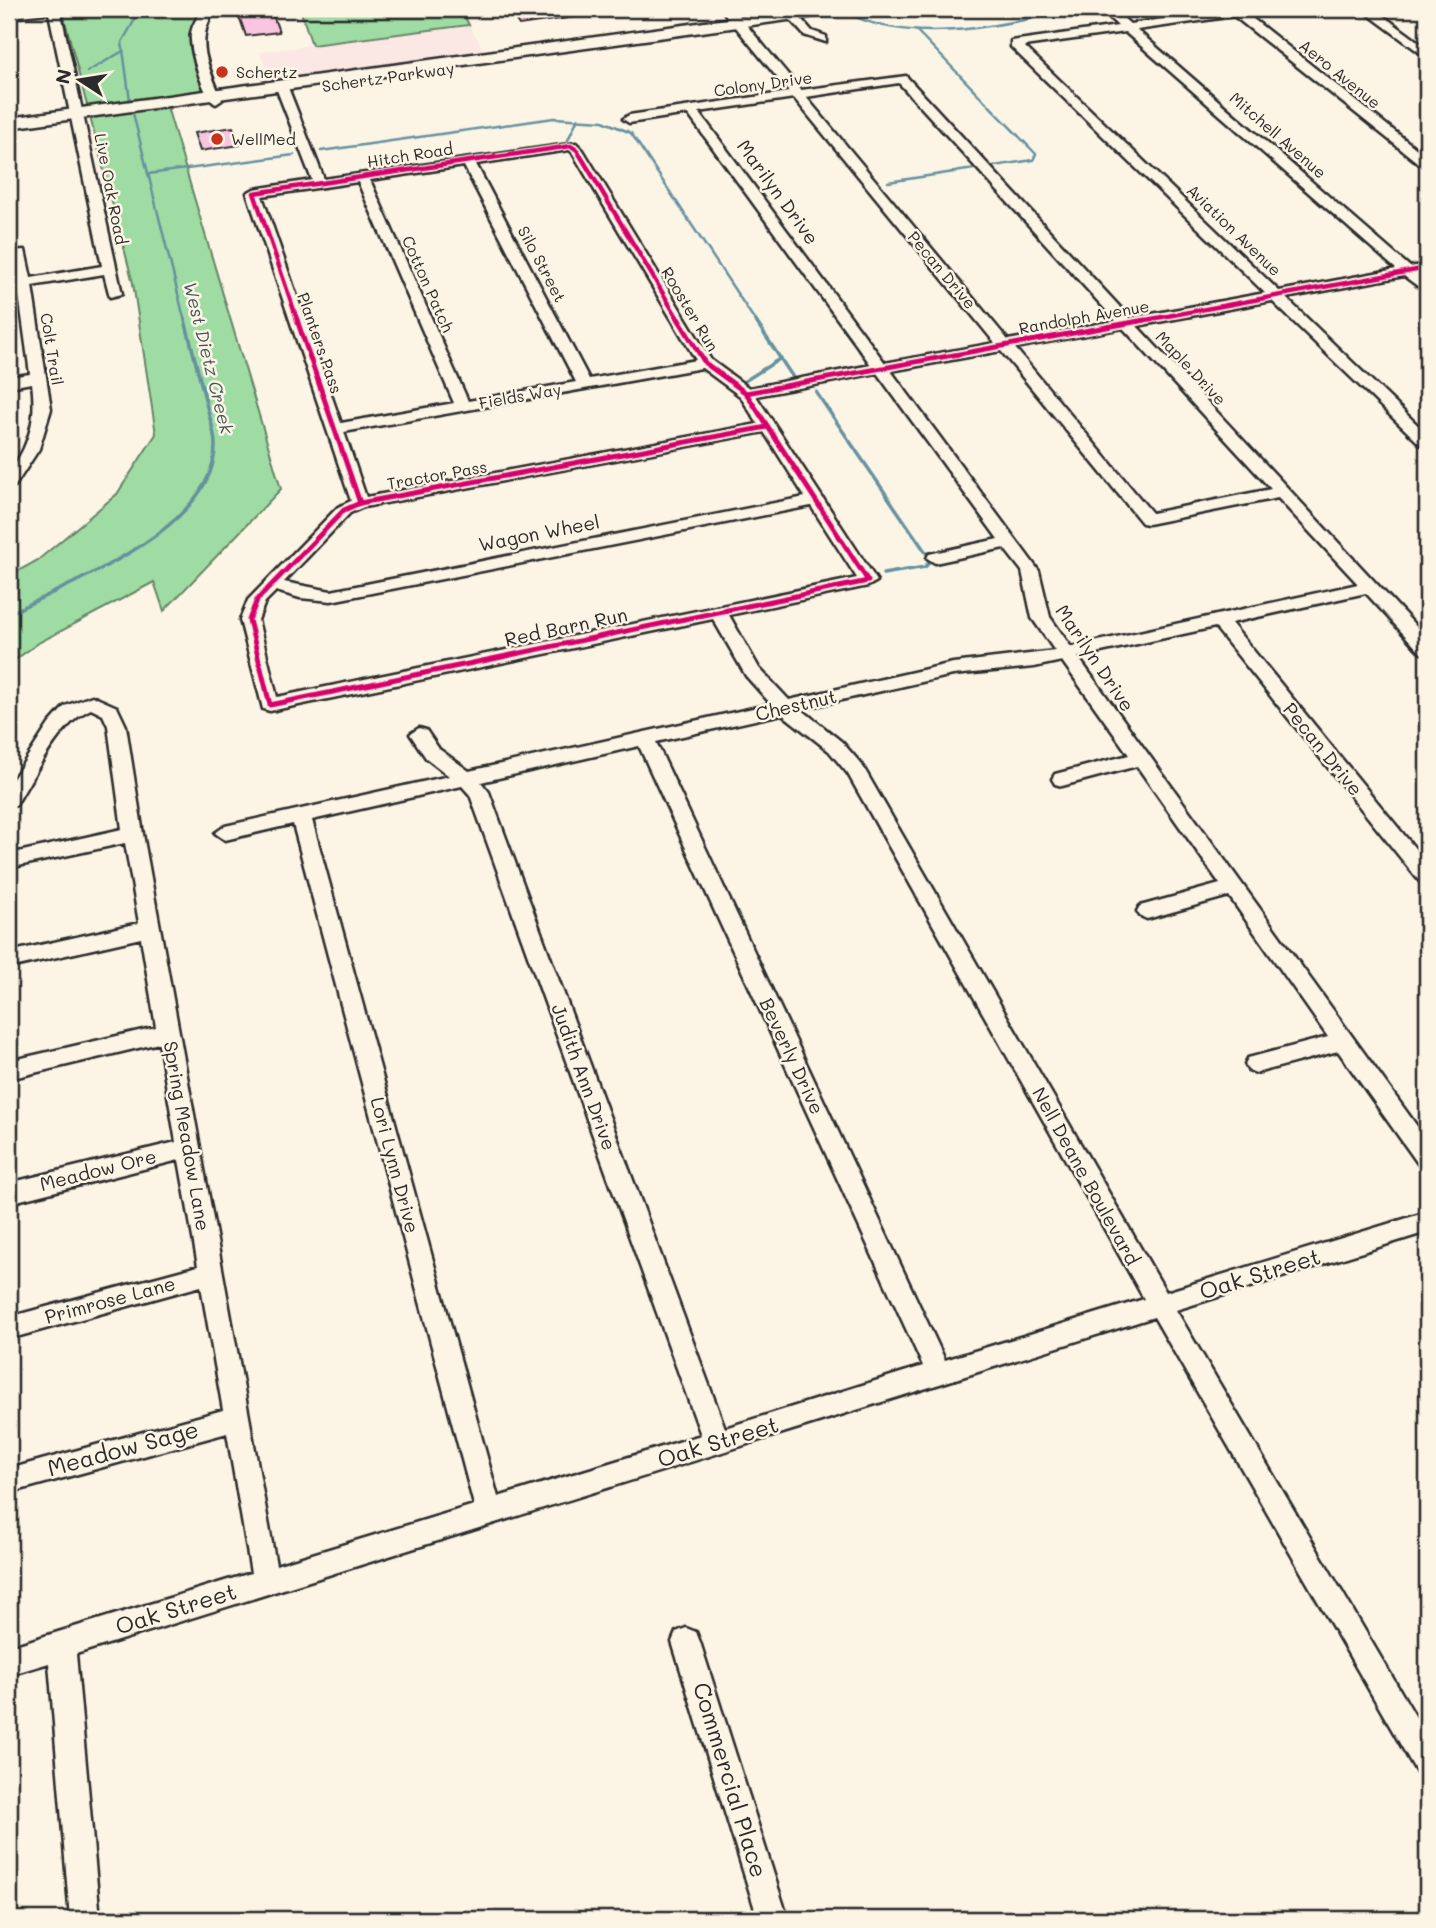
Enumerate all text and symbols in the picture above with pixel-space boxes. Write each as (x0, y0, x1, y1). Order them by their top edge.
street label: Aero Avenue (1295, 34, 1385, 113)
north arrow (46, 46, 116, 116)
street label: Schertz Parkway (320, 57, 455, 96)
place label: Schertz (236, 61, 297, 82)
marker: Schertz (214, 64, 230, 80)
street label: Colony Drive (712, 66, 813, 101)
text: N (49, 67, 77, 86)
street label: Mitchell Avenue (1226, 87, 1331, 182)
place label: WellMed (231, 128, 296, 149)
street label: Live Oak Road (90, 131, 133, 246)
marker: WellMed (209, 131, 225, 147)
street label: Marilyn Drive (732, 134, 825, 249)
street label: Hitch Road (365, 137, 454, 172)
street label: Aviation Avenue (1183, 179, 1286, 280)
street label: Silo Street (514, 222, 571, 306)
street label: Pecan Drive (904, 226, 981, 313)
street label: Cotton Patch (398, 232, 459, 335)
street label: Rooster Run (657, 263, 724, 355)
water label: West Dietz Creek (178, 279, 240, 437)
street label: Planters Pass (293, 289, 348, 396)
street label: Randolph Avenue (1017, 295, 1151, 338)
street label: Colt Trail (36, 311, 69, 387)
street label: Maple Drive (1152, 326, 1231, 409)
street label: Fields Way (477, 378, 563, 413)
street label: Tractor Pass (385, 455, 489, 494)
street label: Wagon Wheel (476, 508, 602, 557)
street label: Marilyn Drive (1050, 599, 1140, 716)
street label: Red Barn Run (502, 601, 630, 652)
street label: Chestnut (753, 683, 839, 726)
street label: Pecan Drive (1278, 697, 1369, 801)
street label: Beverly Drive (755, 993, 830, 1118)
street label: Judith Ann Drive (546, 1000, 623, 1154)
street label: Spring Meadow Lane (158, 1039, 217, 1233)
street label: Nell Deane Boulevard (1027, 1082, 1146, 1269)
street label: Lori Lynn Drive (365, 1094, 426, 1236)
street label: Meadow Ore (37, 1143, 159, 1196)
street label: Oak Street (1195, 1240, 1324, 1306)
street label: Primrose Lane (42, 1270, 178, 1329)
street label: Oak Street (653, 1408, 782, 1474)
street label: Meadow Sage (44, 1413, 202, 1483)
street label: Oak Street (111, 1575, 240, 1641)
street label: Commercial Place (687, 1679, 775, 1881)

